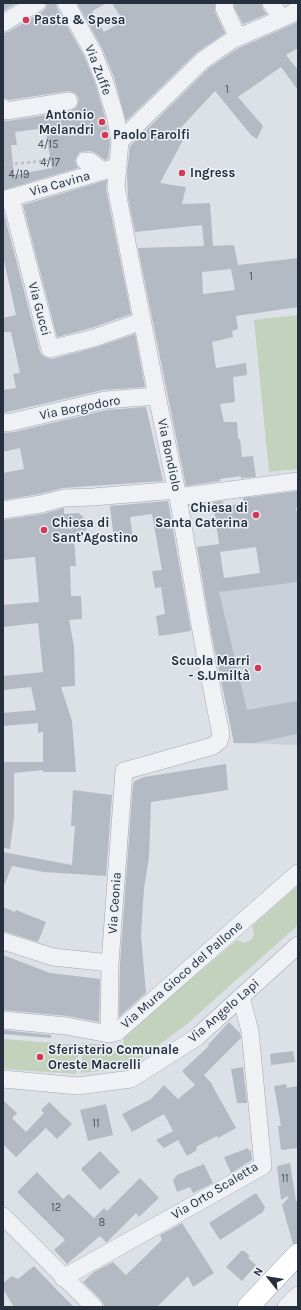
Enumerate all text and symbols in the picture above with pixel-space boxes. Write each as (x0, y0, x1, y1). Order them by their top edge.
place label: Pasta & Spesa (34, 12, 125, 28)
marker: Pasta & Spesa (21, 15, 31, 25)
street label: Via Zuffe (81, 43, 115, 97)
house number: 1 (225, 83, 229, 97)
place label: Antonio Melandri (39, 107, 94, 138)
marker: Antonio Melandri (97, 117, 107, 127)
place label: Paolo Farolfi (113, 127, 190, 143)
marker: Paolo Farolfi (100, 130, 110, 140)
house number: 4/15 (38, 138, 58, 152)
house number: 4/17 (40, 156, 60, 170)
place label: Ingress (190, 165, 235, 181)
house number: 4/19 (9, 168, 29, 182)
street label: Via Cavina (28, 168, 92, 200)
marker: Ingress (177, 168, 187, 178)
house number: 1 (249, 270, 253, 284)
street label: Via Gucci (24, 280, 54, 338)
street label: Via Borgodoro (38, 393, 122, 423)
street label: Via Bondiolo (154, 417, 184, 493)
place label: Chiesa di Santa Caterina (155, 500, 248, 531)
marker: Chiesa di Santa Caterina (251, 510, 261, 520)
place label: Chiesa di Sant'Agostino (52, 515, 138, 546)
marker: Chiesa di Sant'Agostino (39, 525, 49, 535)
place label: Scuola Marri - S.Umiltà (171, 653, 250, 684)
marker: Scuola Marri - S.Umiltà (253, 663, 263, 673)
street label: Via Ceonia (105, 872, 125, 934)
street label: Via Mura Gioco del Pallone (118, 918, 246, 1032)
street label: Via Angelo Lapi (185, 976, 263, 1046)
place label: Sferisterio Comunale Oreste Macrelli (48, 1042, 179, 1073)
marker: Sferisterio Comunale Oreste Macrelli (35, 1052, 45, 1062)
house number: 11 (92, 1117, 100, 1131)
street label: Via Orto Scaletta (169, 1159, 261, 1223)
house number: 11 (281, 1172, 289, 1186)
house number: 12 (51, 1201, 61, 1215)
house number: 8 (99, 1216, 105, 1230)
north arrow (249, 1258, 289, 1298)
text: N (251, 1265, 266, 1278)

